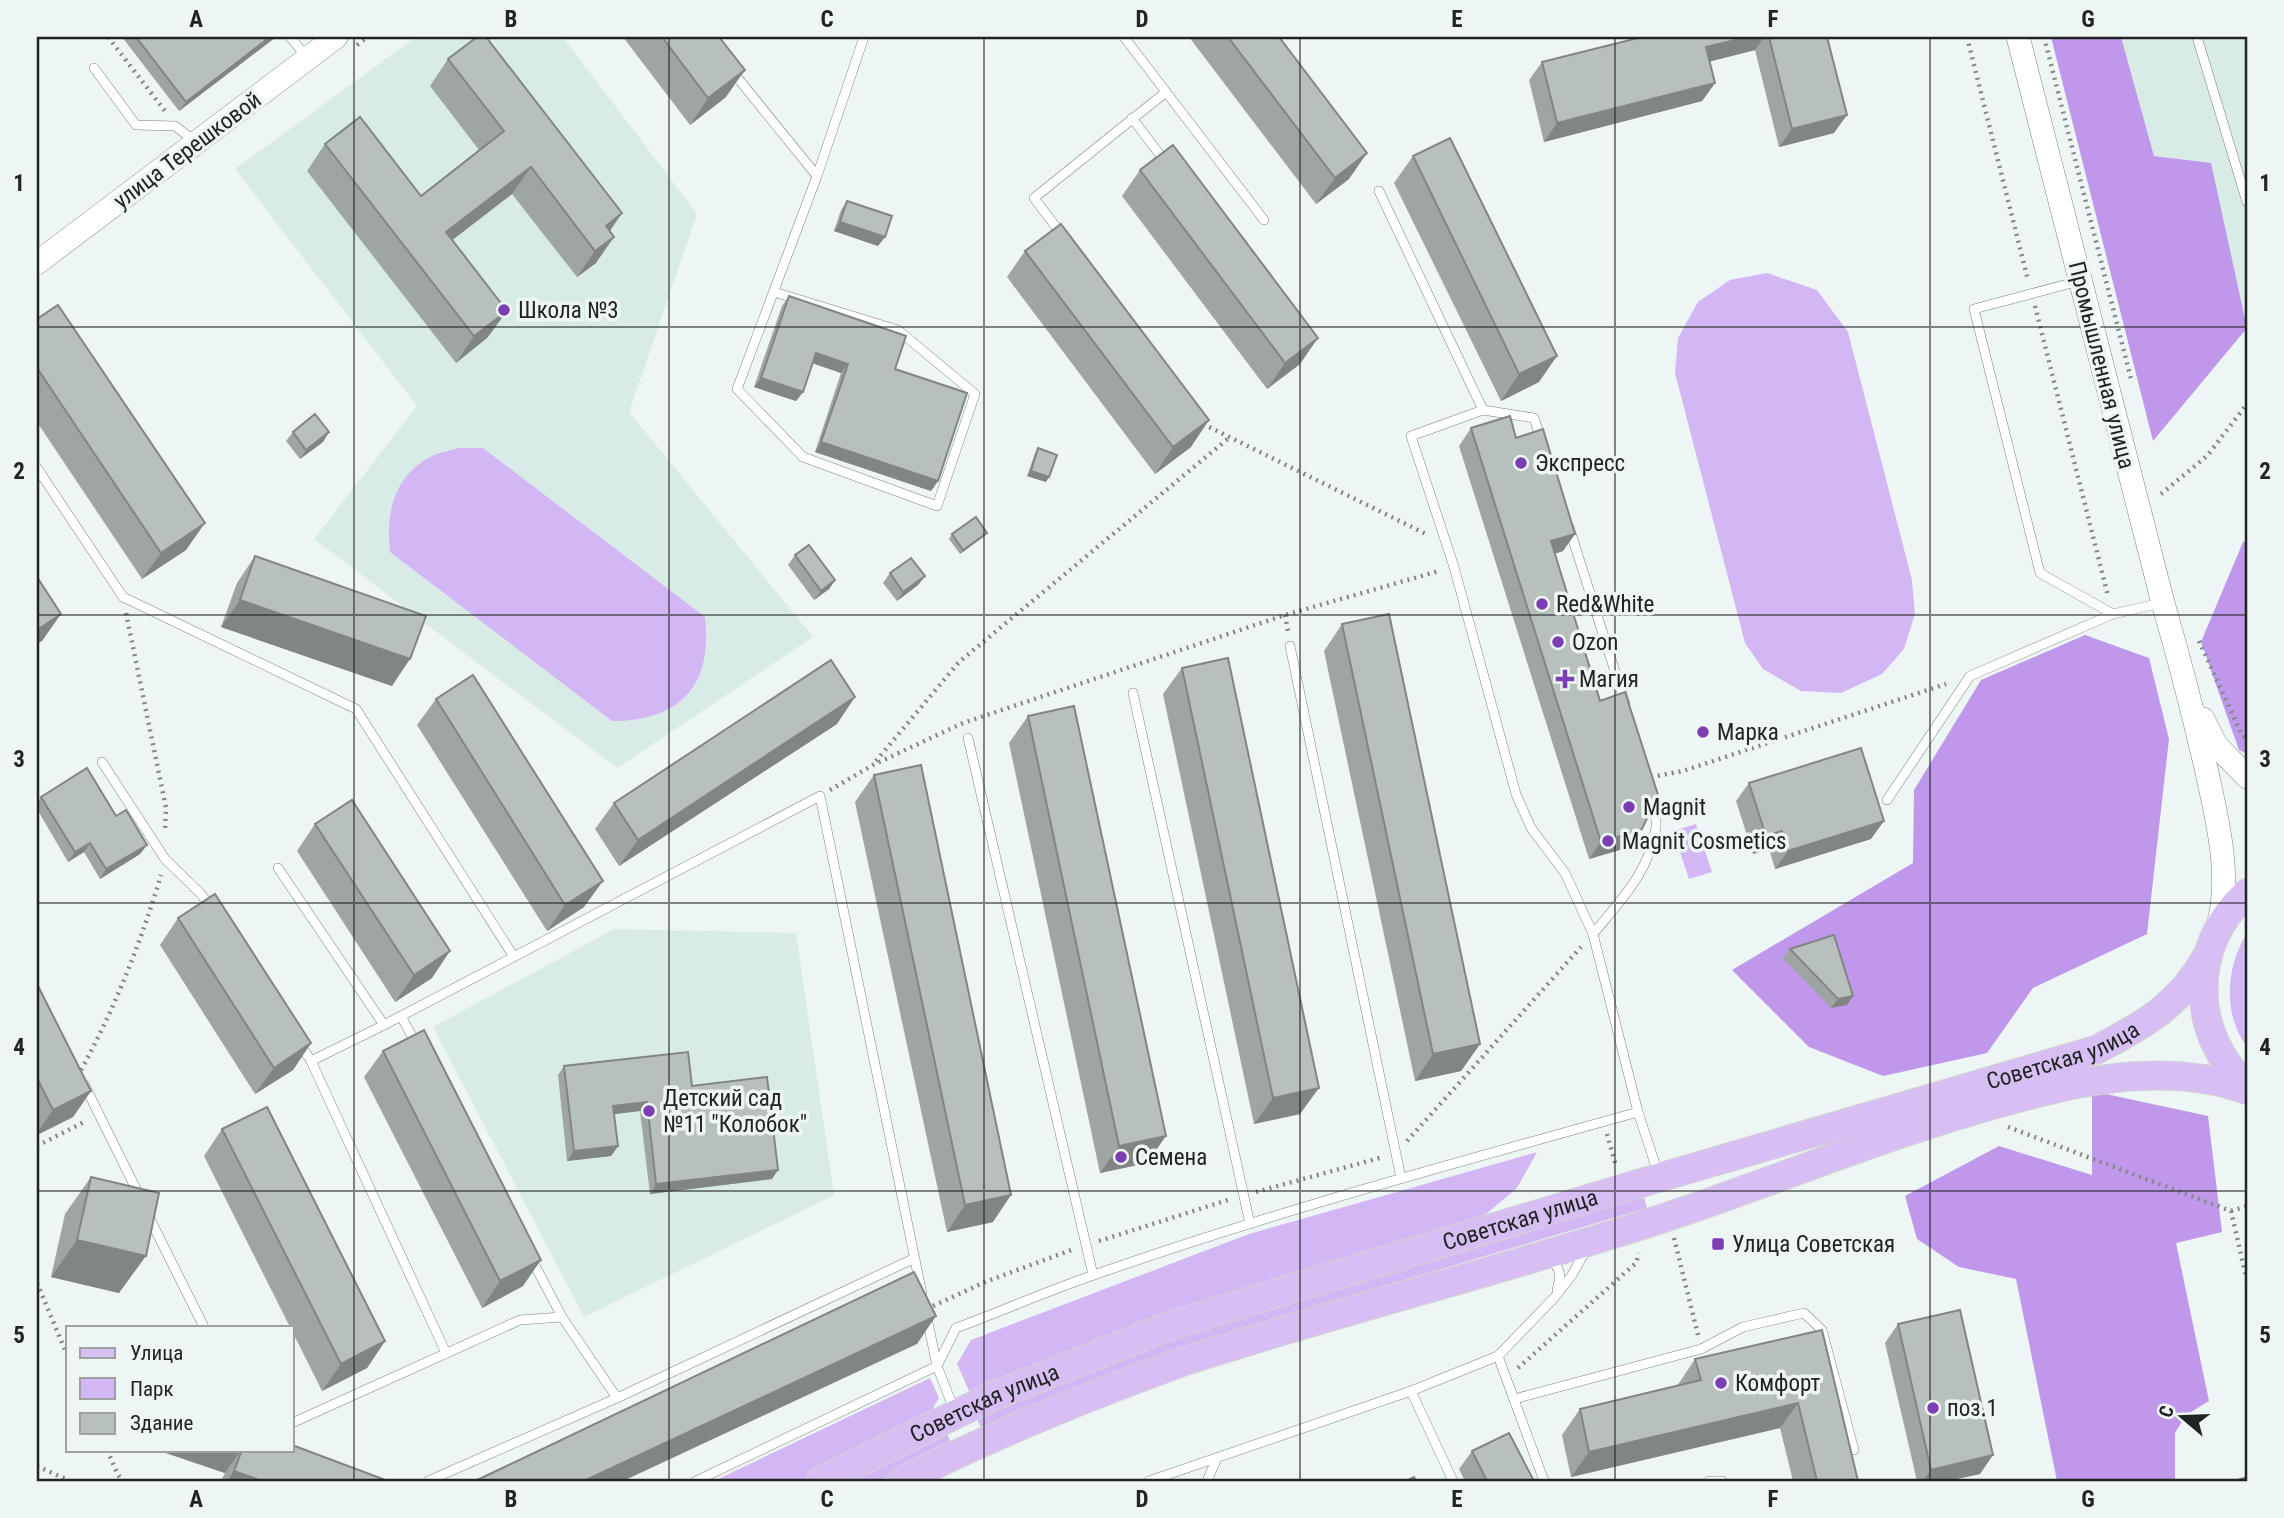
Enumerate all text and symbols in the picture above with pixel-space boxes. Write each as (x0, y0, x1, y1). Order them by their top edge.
text: A (189, 6, 203, 33)
text: B (505, 6, 517, 33)
text: C (820, 6, 834, 33)
text: D (1136, 6, 1149, 33)
text: E (1451, 6, 1463, 33)
text: F (1768, 6, 1779, 33)
text: G (2081, 6, 2095, 33)
street label: улица Терешковой (108, 86, 266, 215)
text: 1 (13, 170, 25, 197)
text: 1 (2259, 170, 2271, 197)
street label: Промышленная улица (2063, 259, 2140, 472)
place label: Школа №3 (518, 297, 619, 324)
marker: Школа №3 (496, 302, 512, 318)
place label: Экспресс (1535, 450, 1625, 477)
marker: Экспресс (1513, 455, 1529, 471)
text: 2 (13, 458, 25, 485)
text: 2 (2259, 458, 2271, 485)
place label: Red&White (1556, 591, 1654, 618)
marker: Red&White (1534, 596, 1550, 612)
place label: Ozon (1572, 629, 1618, 656)
marker: Ozon (1550, 634, 1566, 650)
place label: Магия (1579, 666, 1639, 693)
marker: Магия (1557, 671, 1573, 687)
place label: Марка (1717, 719, 1779, 746)
marker: Марка (1695, 724, 1711, 740)
text: 3 (13, 746, 25, 773)
text: 3 (2259, 746, 2271, 773)
place label: Magnit (1643, 794, 1706, 821)
marker: Magnit (1621, 799, 1637, 815)
place label: Magnit Cosmetics (1622, 828, 1787, 855)
marker: Magnit Cosmetics (1600, 833, 1616, 849)
street label: Советская улица (1983, 1016, 2144, 1095)
text: 4 (13, 1034, 25, 1061)
text: 4 (2259, 1034, 2271, 1061)
place label: Детский сад №11 "Колобок" (663, 1085, 807, 1138)
marker: Детский сад №11 "Колобок" (641, 1103, 657, 1119)
place label: Семена (1135, 1144, 1207, 1171)
marker: Семена (1113, 1149, 1129, 1165)
street label: Советская улица (1439, 1184, 1601, 1256)
place label: Улица Советская (1732, 1231, 1895, 1258)
marker: Улица Советская (1710, 1236, 1726, 1252)
text: 5 (13, 1322, 25, 1349)
text: 5 (2259, 1322, 2271, 1349)
legend (66, 1326, 294, 1452)
text: Улица (130, 1341, 183, 1365)
street label: Советская улица (906, 1358, 1063, 1449)
place label: Комфорт (1735, 1370, 1820, 1397)
marker: Комфорт (1713, 1375, 1729, 1391)
text: Парк (130, 1377, 174, 1401)
north arrow (2148, 1382, 2218, 1452)
place label: поз.1 (1947, 1395, 1998, 1422)
marker: поз.1 (1925, 1400, 1941, 1416)
text: С (2154, 1403, 2179, 1420)
text: Здание (130, 1411, 194, 1435)
text: A (189, 1486, 203, 1513)
text: B (505, 1486, 517, 1513)
text: C (820, 1486, 834, 1513)
text: D (1136, 1486, 1149, 1513)
text: E (1451, 1486, 1463, 1513)
text: F (1768, 1486, 1779, 1513)
text: G (2081, 1486, 2095, 1513)

